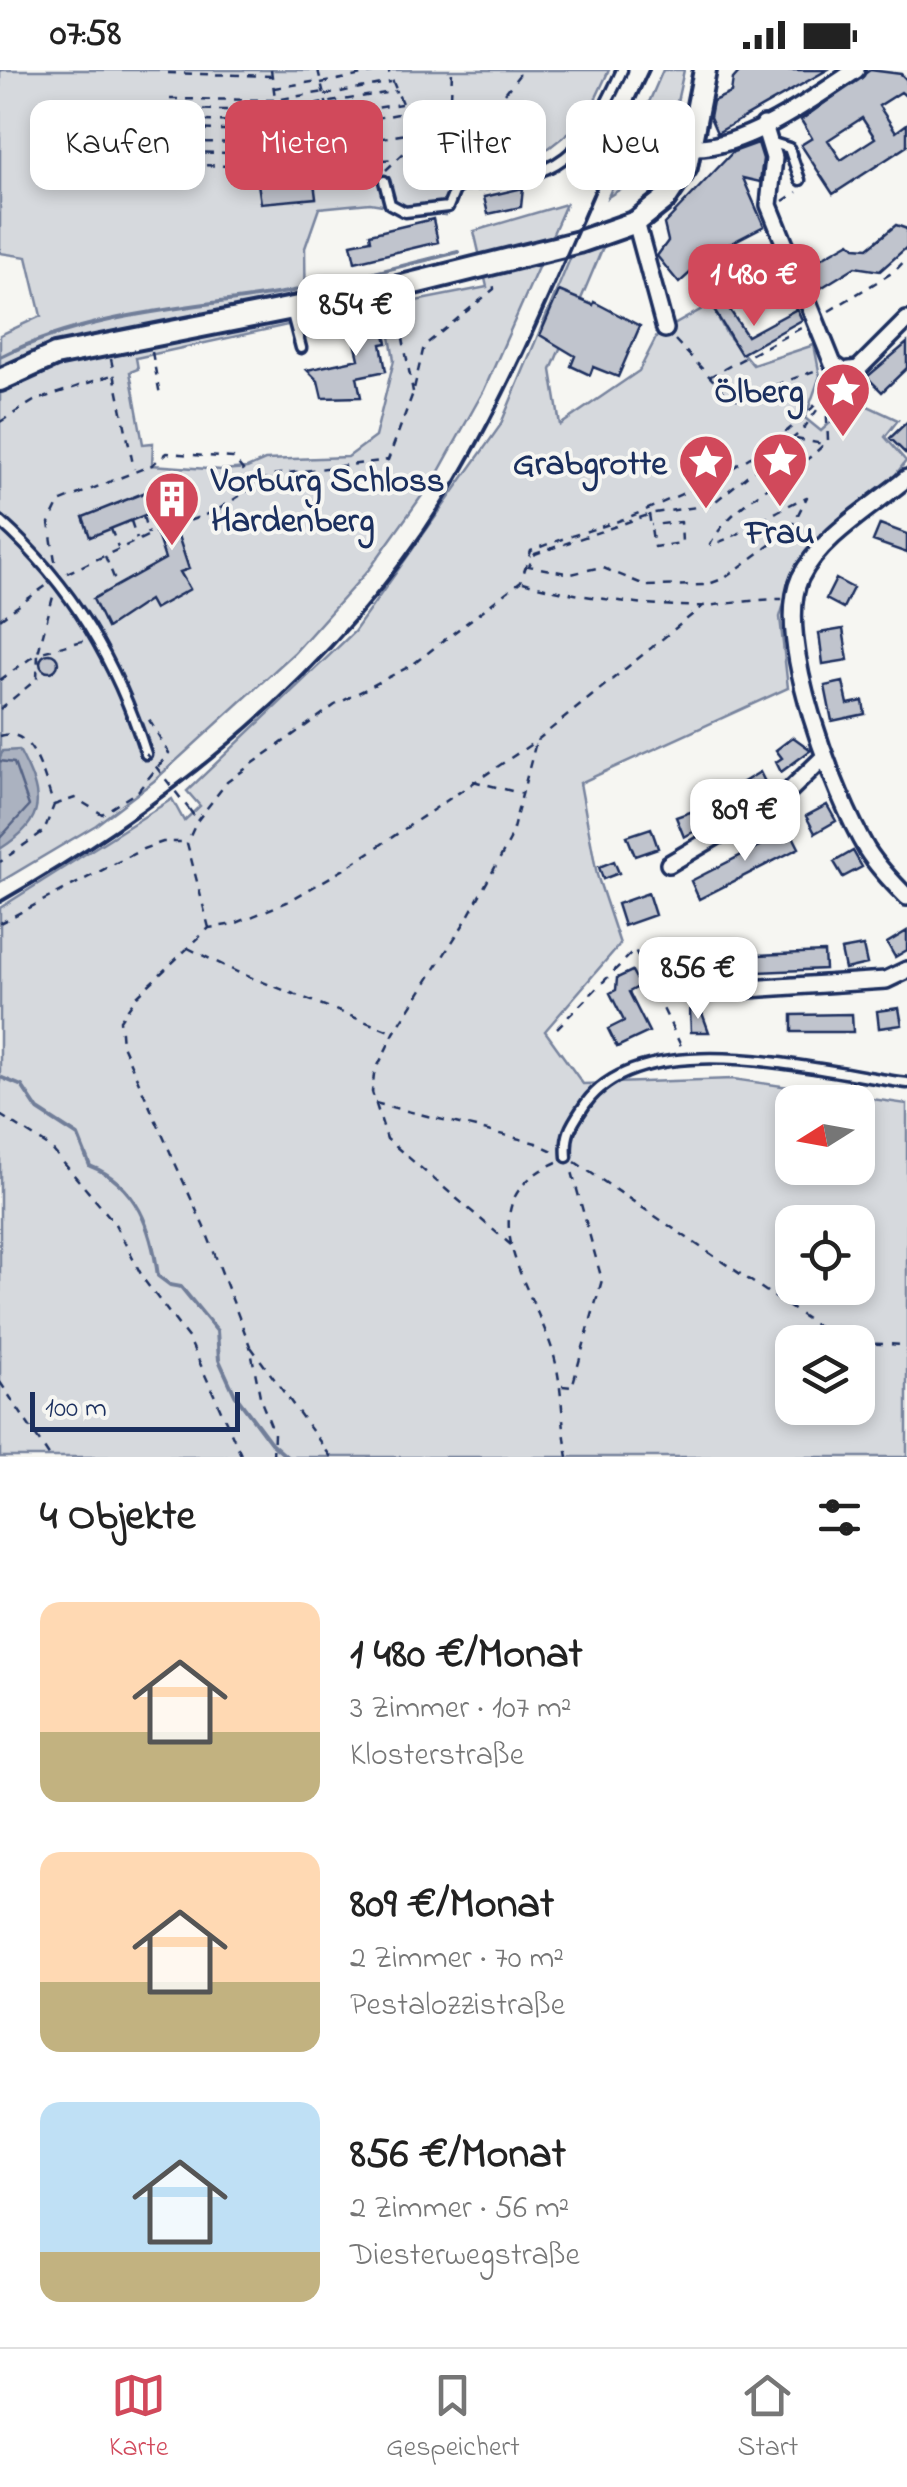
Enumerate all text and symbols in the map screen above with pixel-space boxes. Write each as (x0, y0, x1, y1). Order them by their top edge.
text: 07:58 (50, 7, 121, 63)
chip: Kaufen (30, 100, 205, 190)
chip: Mieten (225, 100, 383, 190)
chip: Filter (403, 100, 546, 190)
chip: Neu (566, 100, 695, 190)
pin: 1 480 € (662, 244, 846, 329)
text: 1 480 € (710, 253, 798, 300)
pin: 854 € (286, 274, 426, 359)
text: 854 € (319, 283, 393, 330)
place icon: Ölberg (813, 360, 873, 439)
place label: Ölberg (714, 368, 804, 420)
place icon: Frau (750, 430, 810, 509)
place icon: Grabgrotte (676, 432, 736, 511)
place label: Grabgrotte (513, 440, 668, 492)
place label: Vorburg Schloss Hardenberg (210, 457, 445, 549)
building icon: Vorburg Schloss Hardenberg (142, 469, 202, 548)
place label: Frau (743, 509, 815, 560)
pin: 809 € (675, 779, 815, 864)
text: 809 € (712, 788, 778, 835)
pin: 856 € (628, 937, 768, 1022)
text: 856 € (661, 946, 735, 993)
north arrow (775, 1085, 875, 1185)
map controls (775, 1085, 875, 1425)
button: locate (775, 1205, 875, 1305)
button: layers (775, 1325, 875, 1425)
scale bar (30, 1387, 240, 1432)
text: 100 m (45, 1389, 107, 1430)
text: 4 Objekte (40, 1487, 195, 1548)
icon: filters (812, 1490, 867, 1545)
text: 1 480 €/Monat (350, 1625, 583, 1686)
icon: home (120, 1642, 240, 1762)
text: 3 Zimmer · 107 m² (350, 1686, 571, 1733)
text: Klosterstraße (350, 1733, 524, 1780)
text: 809 €/Monat (350, 1875, 554, 1936)
icon: home (120, 1892, 240, 2012)
text: 2 Zimmer · 70 m² (350, 1936, 564, 1983)
text: Pestalozzistraße (350, 1983, 565, 2030)
text: 856 €/Monat (350, 2125, 566, 2186)
icon: home (120, 2142, 240, 2262)
text: 2 Zimmer · 56 m² (350, 2186, 569, 2233)
text: Diesterwegstraße (350, 2233, 580, 2280)
tab: Karte (109, 2368, 168, 2469)
tab: Gespeichert (386, 2368, 520, 2469)
tab: Start (737, 2368, 798, 2469)

